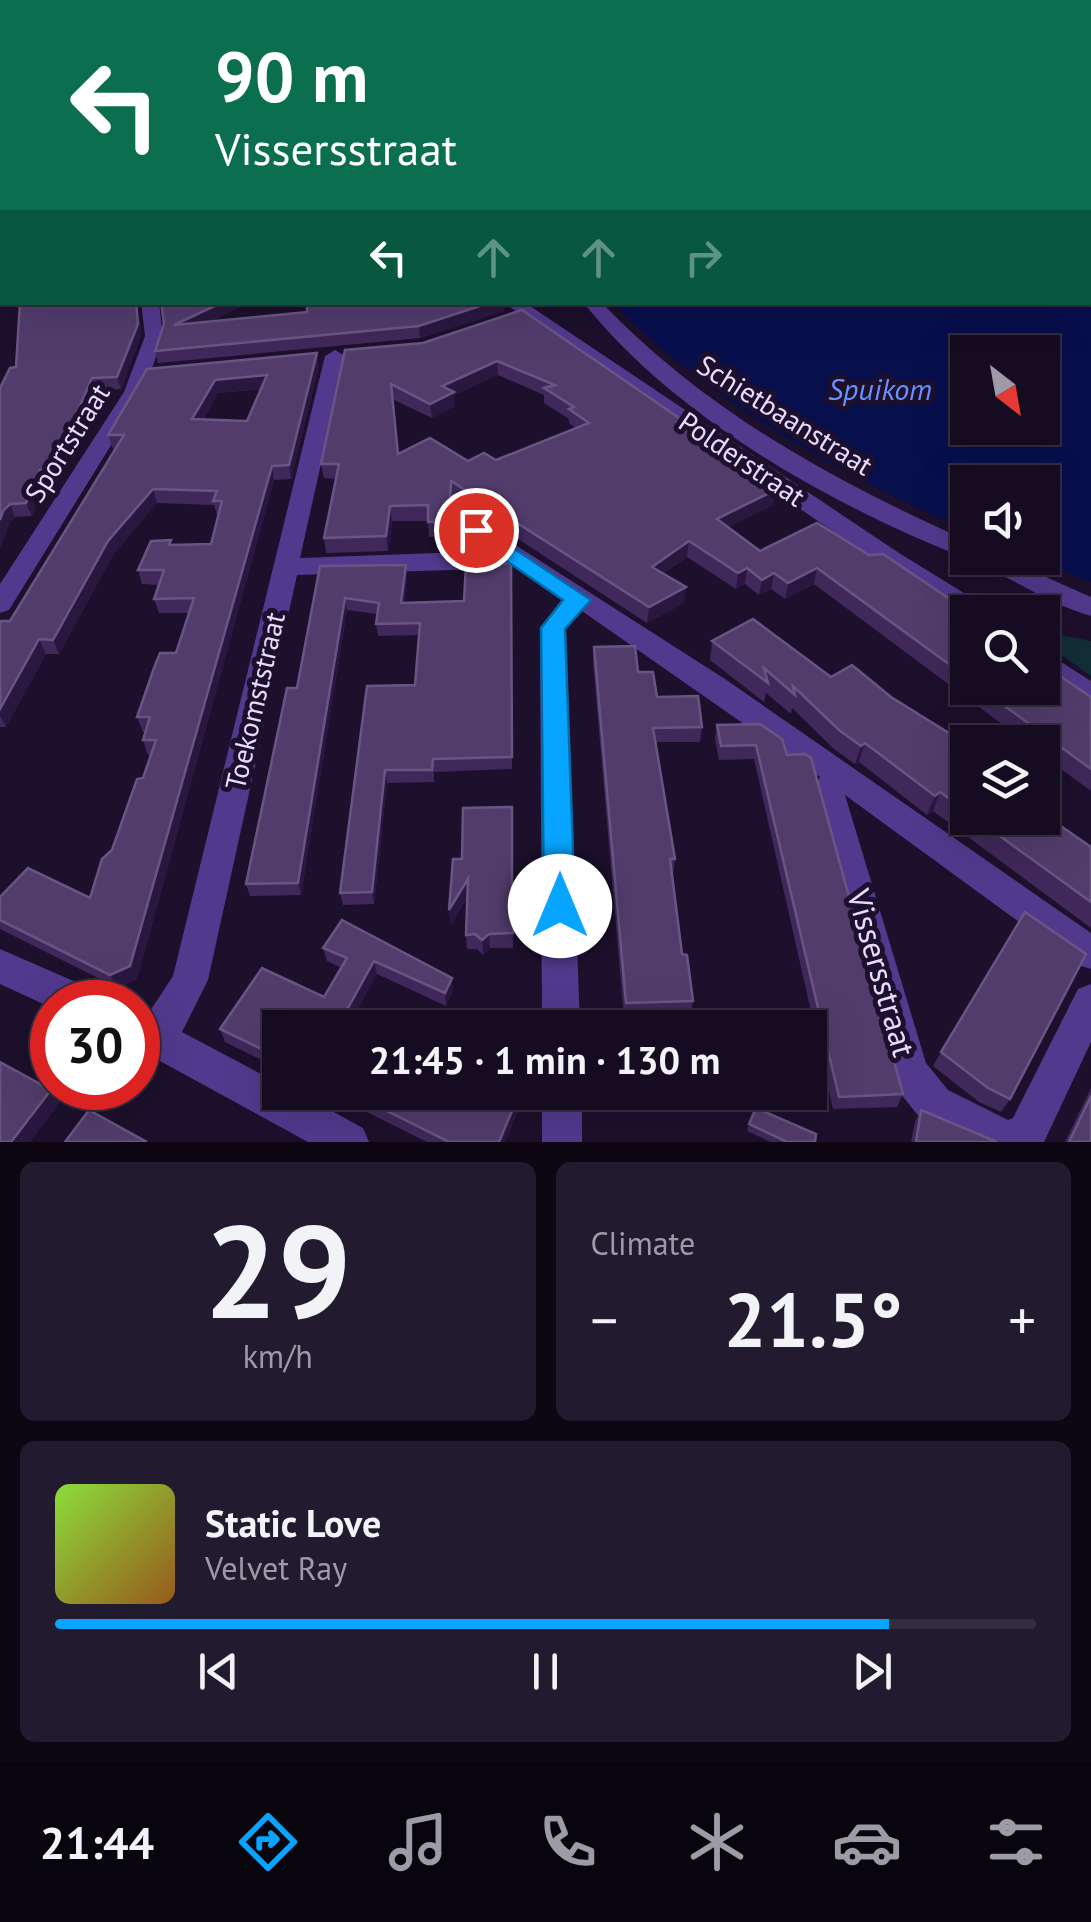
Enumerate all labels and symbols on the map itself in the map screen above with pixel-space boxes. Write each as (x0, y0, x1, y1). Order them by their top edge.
north arrow (950, 335, 1060, 445)
street label: Schietbaanstraat (691, 346, 880, 484)
water label: Spuikom (828, 369, 932, 408)
street label: Sportstraat (16, 376, 118, 509)
street label: Polderstraat (672, 403, 813, 515)
pin (434, 488, 519, 573)
street label: Toekomststraat (216, 608, 293, 793)
position arrow (508, 854, 612, 958)
street label: Vissersstraat (838, 883, 926, 1061)
speed limit sign: 30 (30, 980, 160, 1110)

